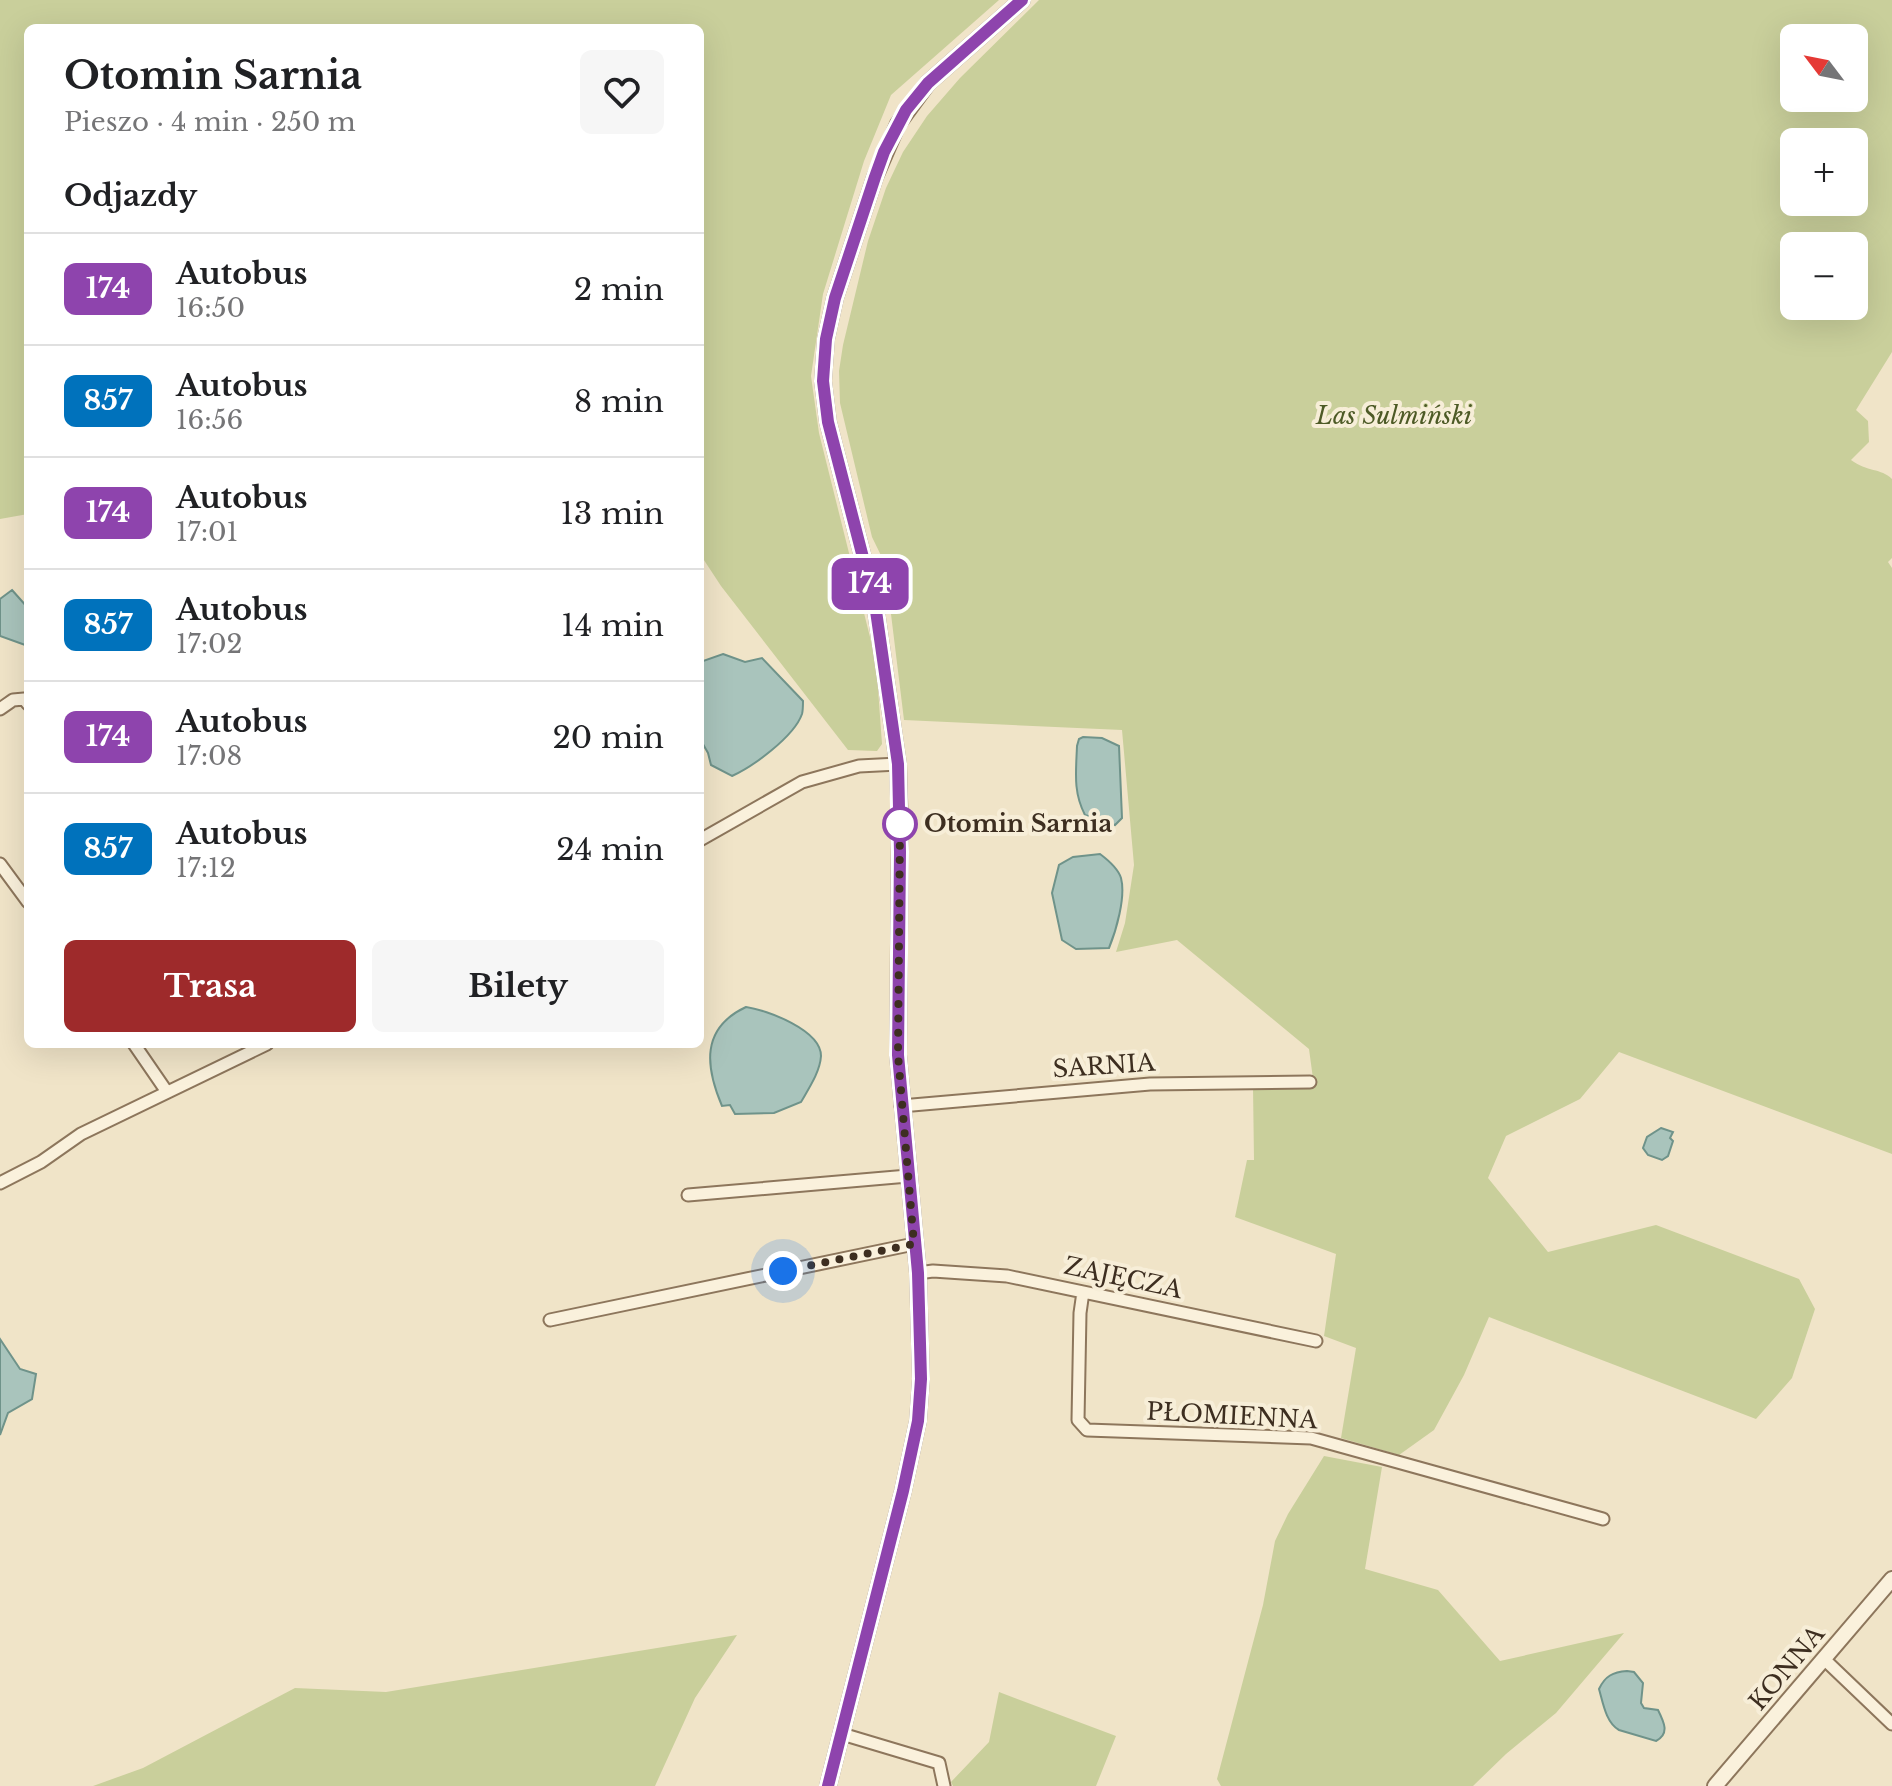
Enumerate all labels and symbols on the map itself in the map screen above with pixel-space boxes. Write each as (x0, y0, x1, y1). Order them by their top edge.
north arrow (1780, 24, 1868, 112)
park label: Las Sulmiński (1315, 401, 1473, 430)
line badge: 174 (824, 558, 916, 610)
marker: Otomin Sarnia (883, 807, 917, 841)
place label: Otomin Sarnia (924, 809, 1112, 838)
street label: SARNIA (1052, 1047, 1157, 1084)
your location (763, 1251, 803, 1291)
street label: ZAJĘCZA (1061, 1251, 1185, 1304)
street label: PŁOMIENNA (1146, 1397, 1319, 1434)
street label: KONNA (1743, 1619, 1831, 1716)

